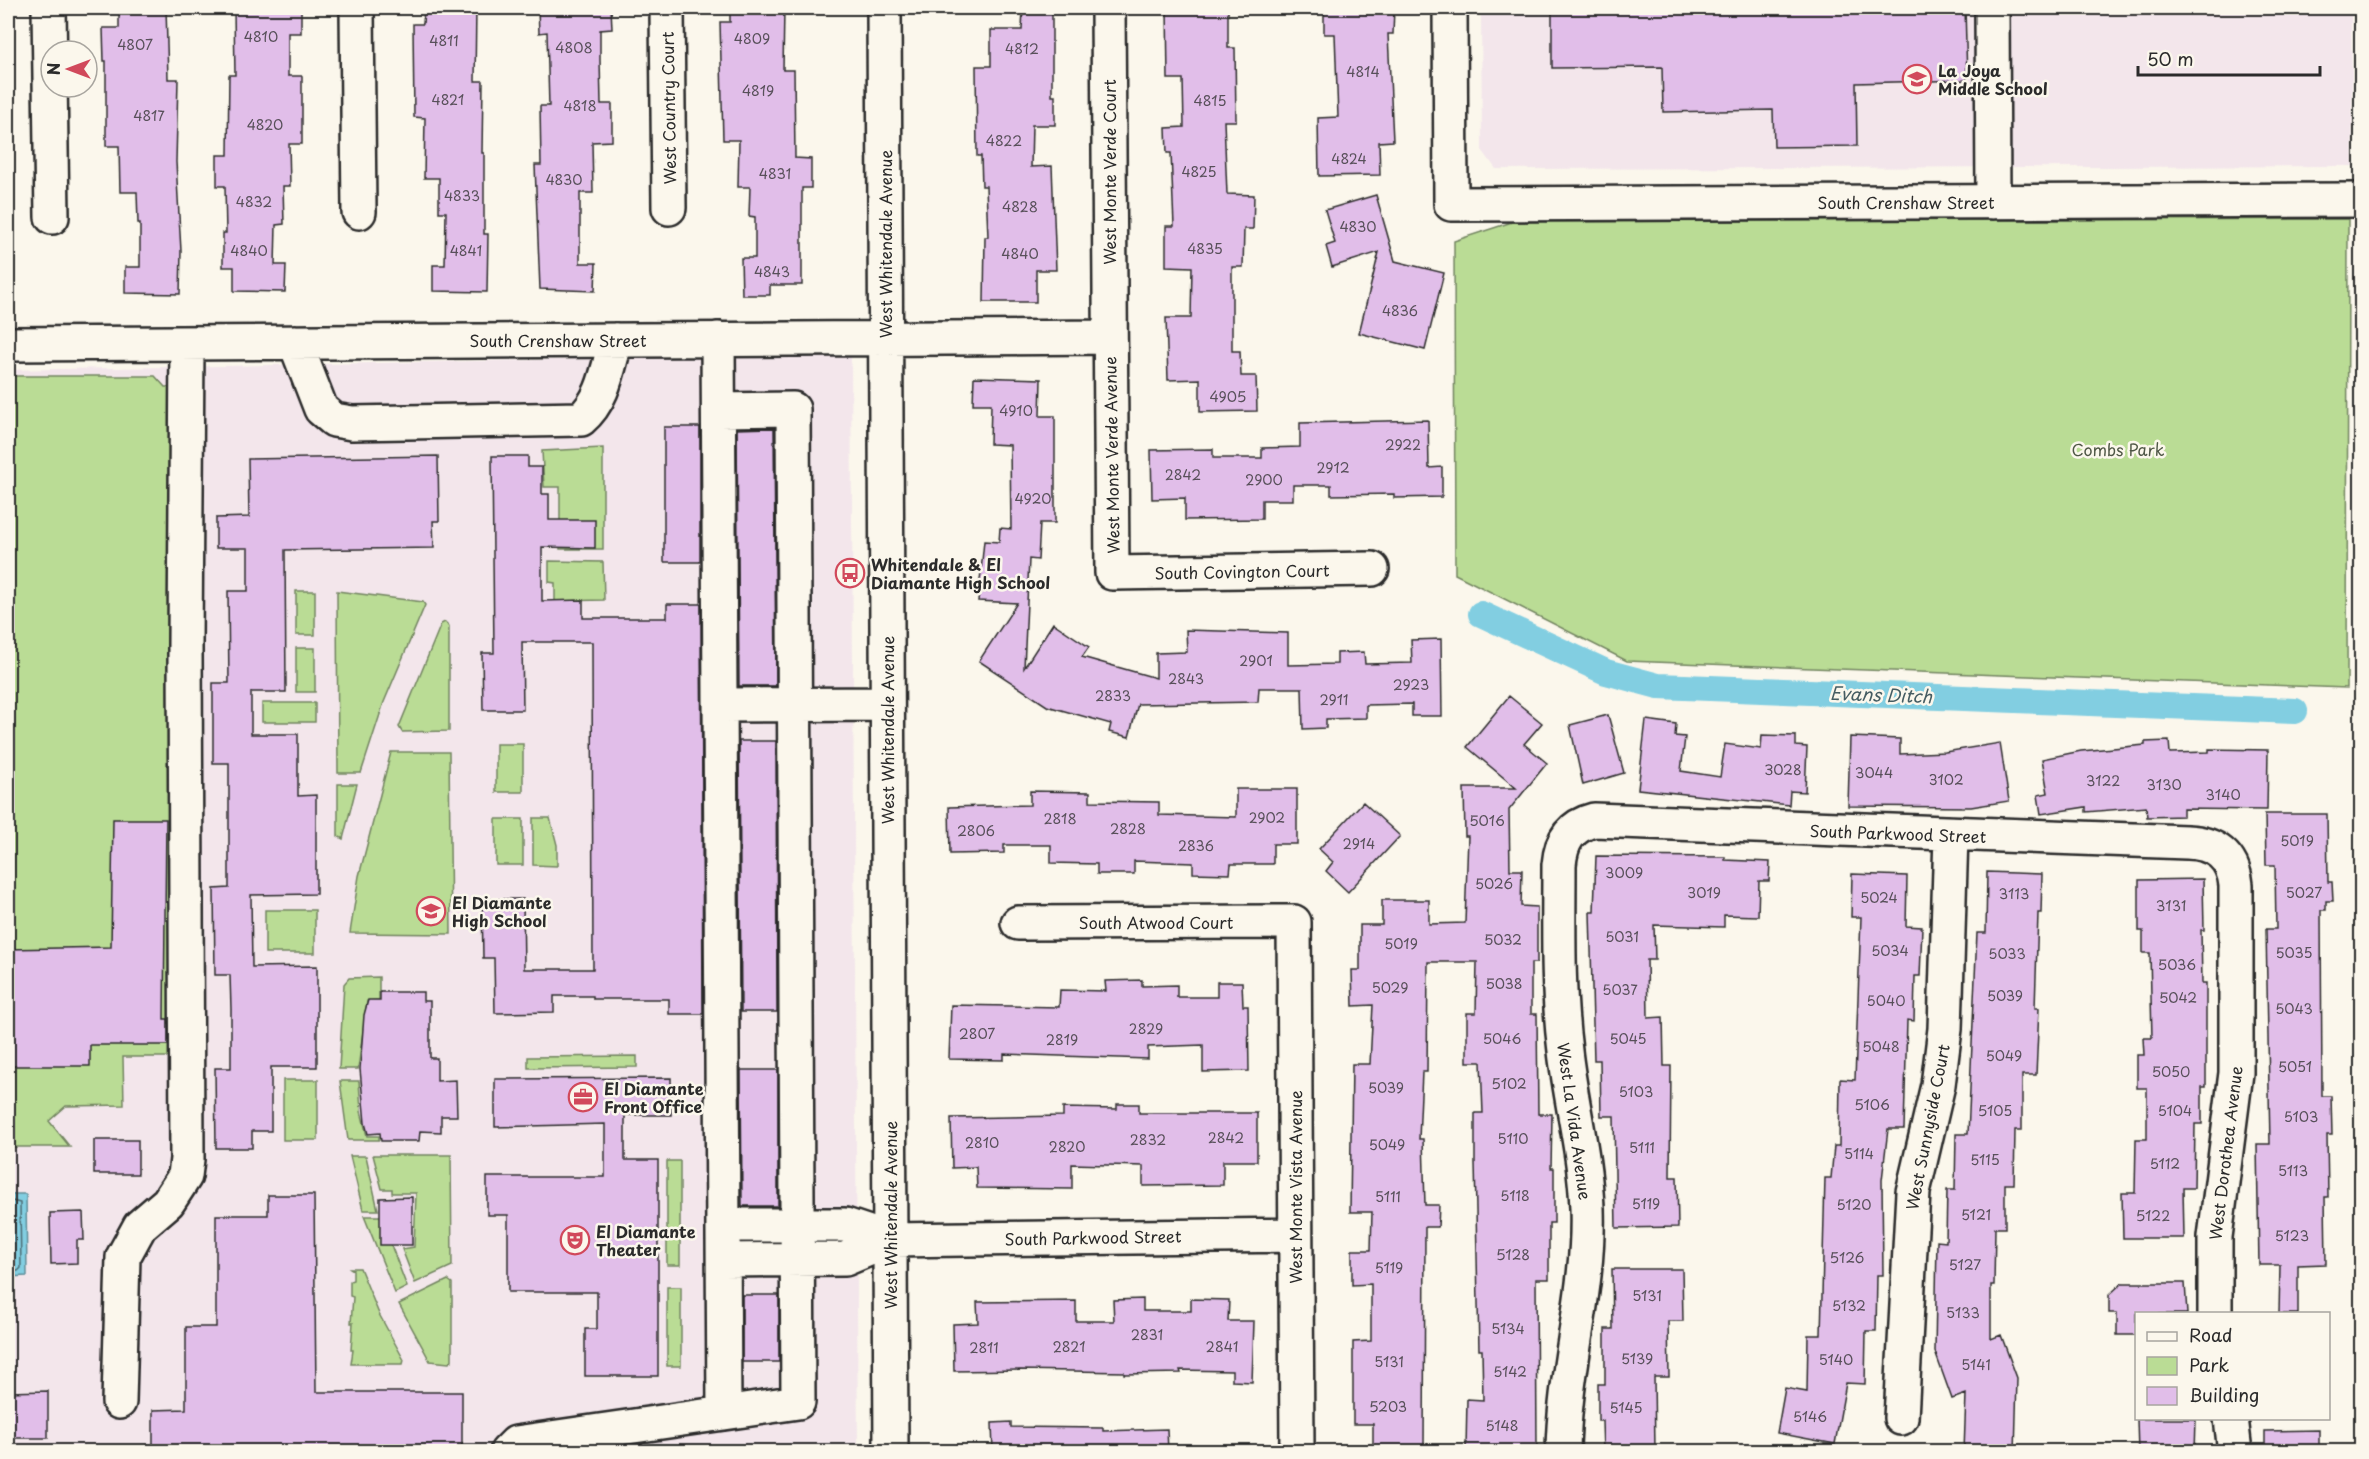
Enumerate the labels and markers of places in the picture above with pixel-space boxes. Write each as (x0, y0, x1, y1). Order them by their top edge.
place label: La Joya Middle School (1938, 58, 2048, 100)
school or university icon: La Joya Middle School (1901, 63, 1933, 95)
place label: Whitendale & El Diamante High School (871, 552, 1050, 594)
bus stop icon: Whitendale & El Diamante High School (834, 557, 866, 589)
place label: El Diamante High School (452, 890, 552, 932)
school or university icon: El Diamante High School (415, 895, 447, 927)
place label: El Diamante Front Office (604, 1076, 704, 1118)
office icon: El Diamante Front Office (567, 1081, 599, 1113)
place label: El Diamante Theater (596, 1219, 696, 1261)
theatre icon: El Diamante Theater (559, 1224, 591, 1256)

